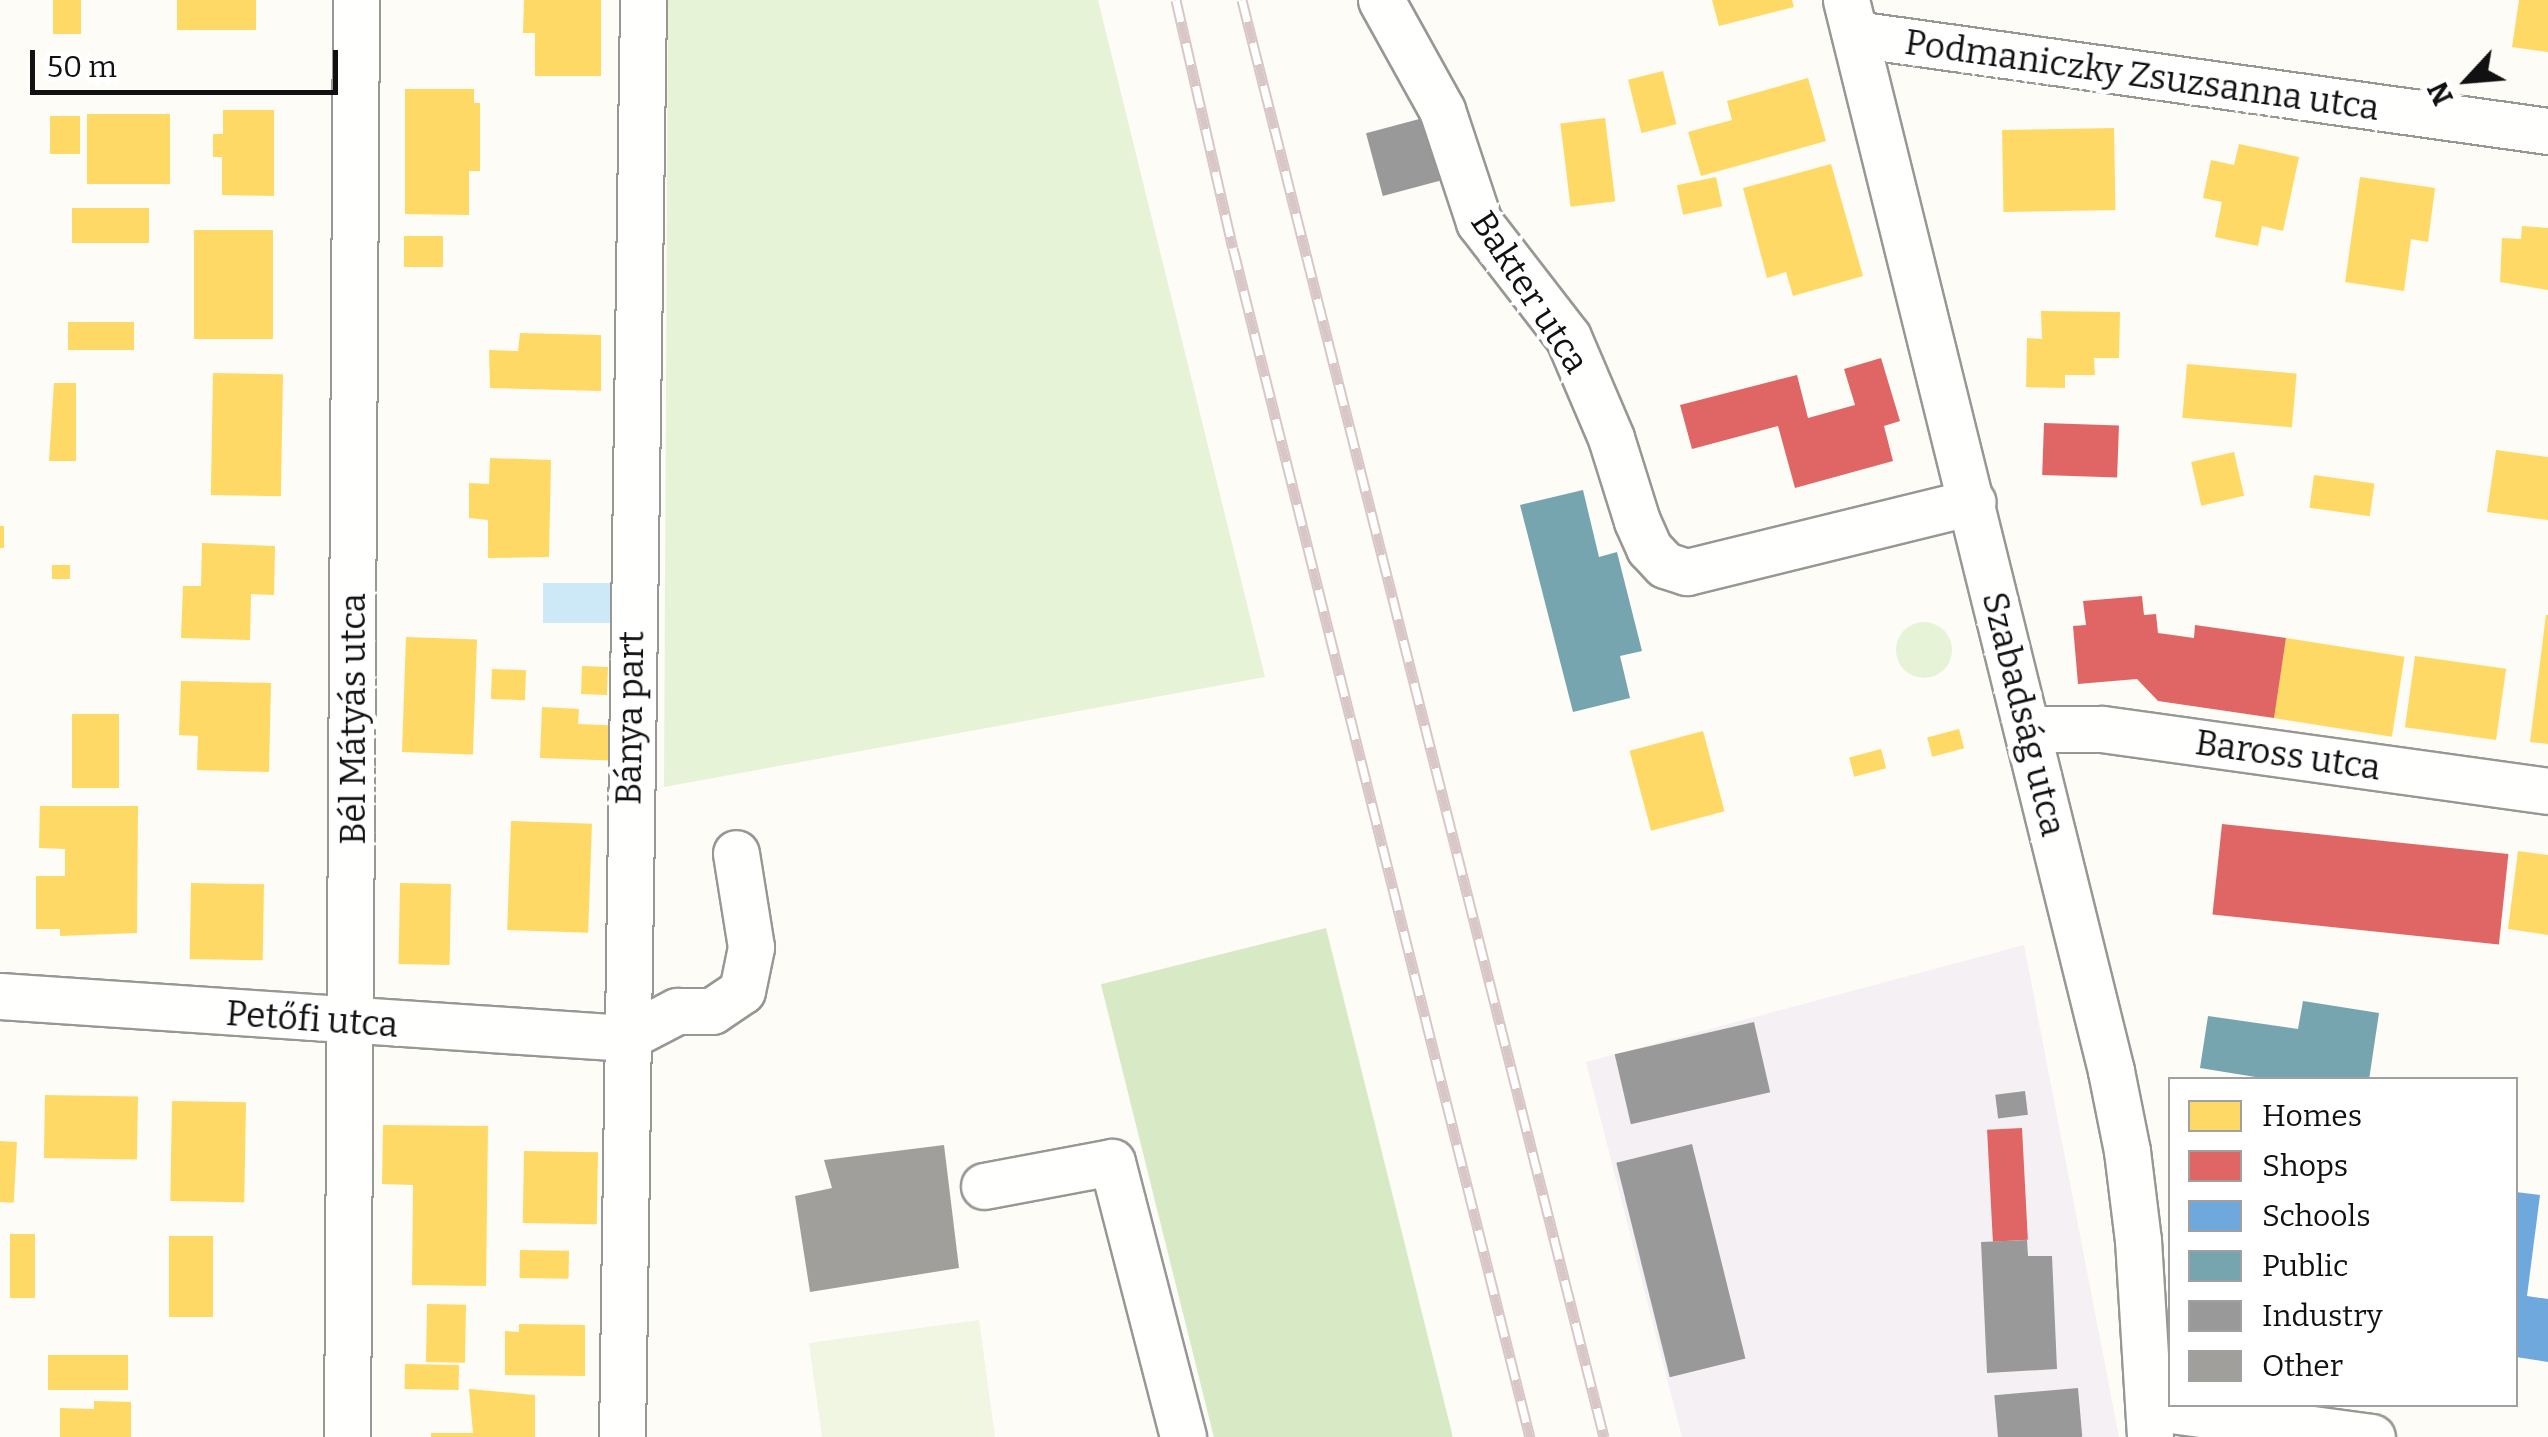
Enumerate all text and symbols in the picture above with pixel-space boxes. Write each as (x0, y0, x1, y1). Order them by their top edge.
street label: Podmaniczky Zsuzsanna utca (1902, 21, 2382, 129)
scale bar (35, 30, 342, 92)
north arrow (2418, 30, 2518, 130)
text: 50 m (47, 49, 117, 85)
text: N (2421, 76, 2460, 110)
street label: Bakter utca (1462, 203, 1598, 381)
street label: Szabadság utca (1973, 588, 2075, 840)
street label: Bél Mátyás utca (332, 593, 374, 845)
street label: Bánya part (607, 631, 653, 805)
street label: Baross utca (2193, 721, 2383, 789)
street label: Petőfi utca (225, 992, 399, 1046)
legend (2168, 1077, 2518, 1407)
text: Homes (2262, 1098, 2362, 1134)
text: Shops (2262, 1148, 2348, 1184)
text: Schools (2262, 1198, 2371, 1234)
text: Public (2262, 1248, 2348, 1284)
text: Industry (2262, 1298, 2383, 1334)
text: Other (2262, 1348, 2343, 1384)

